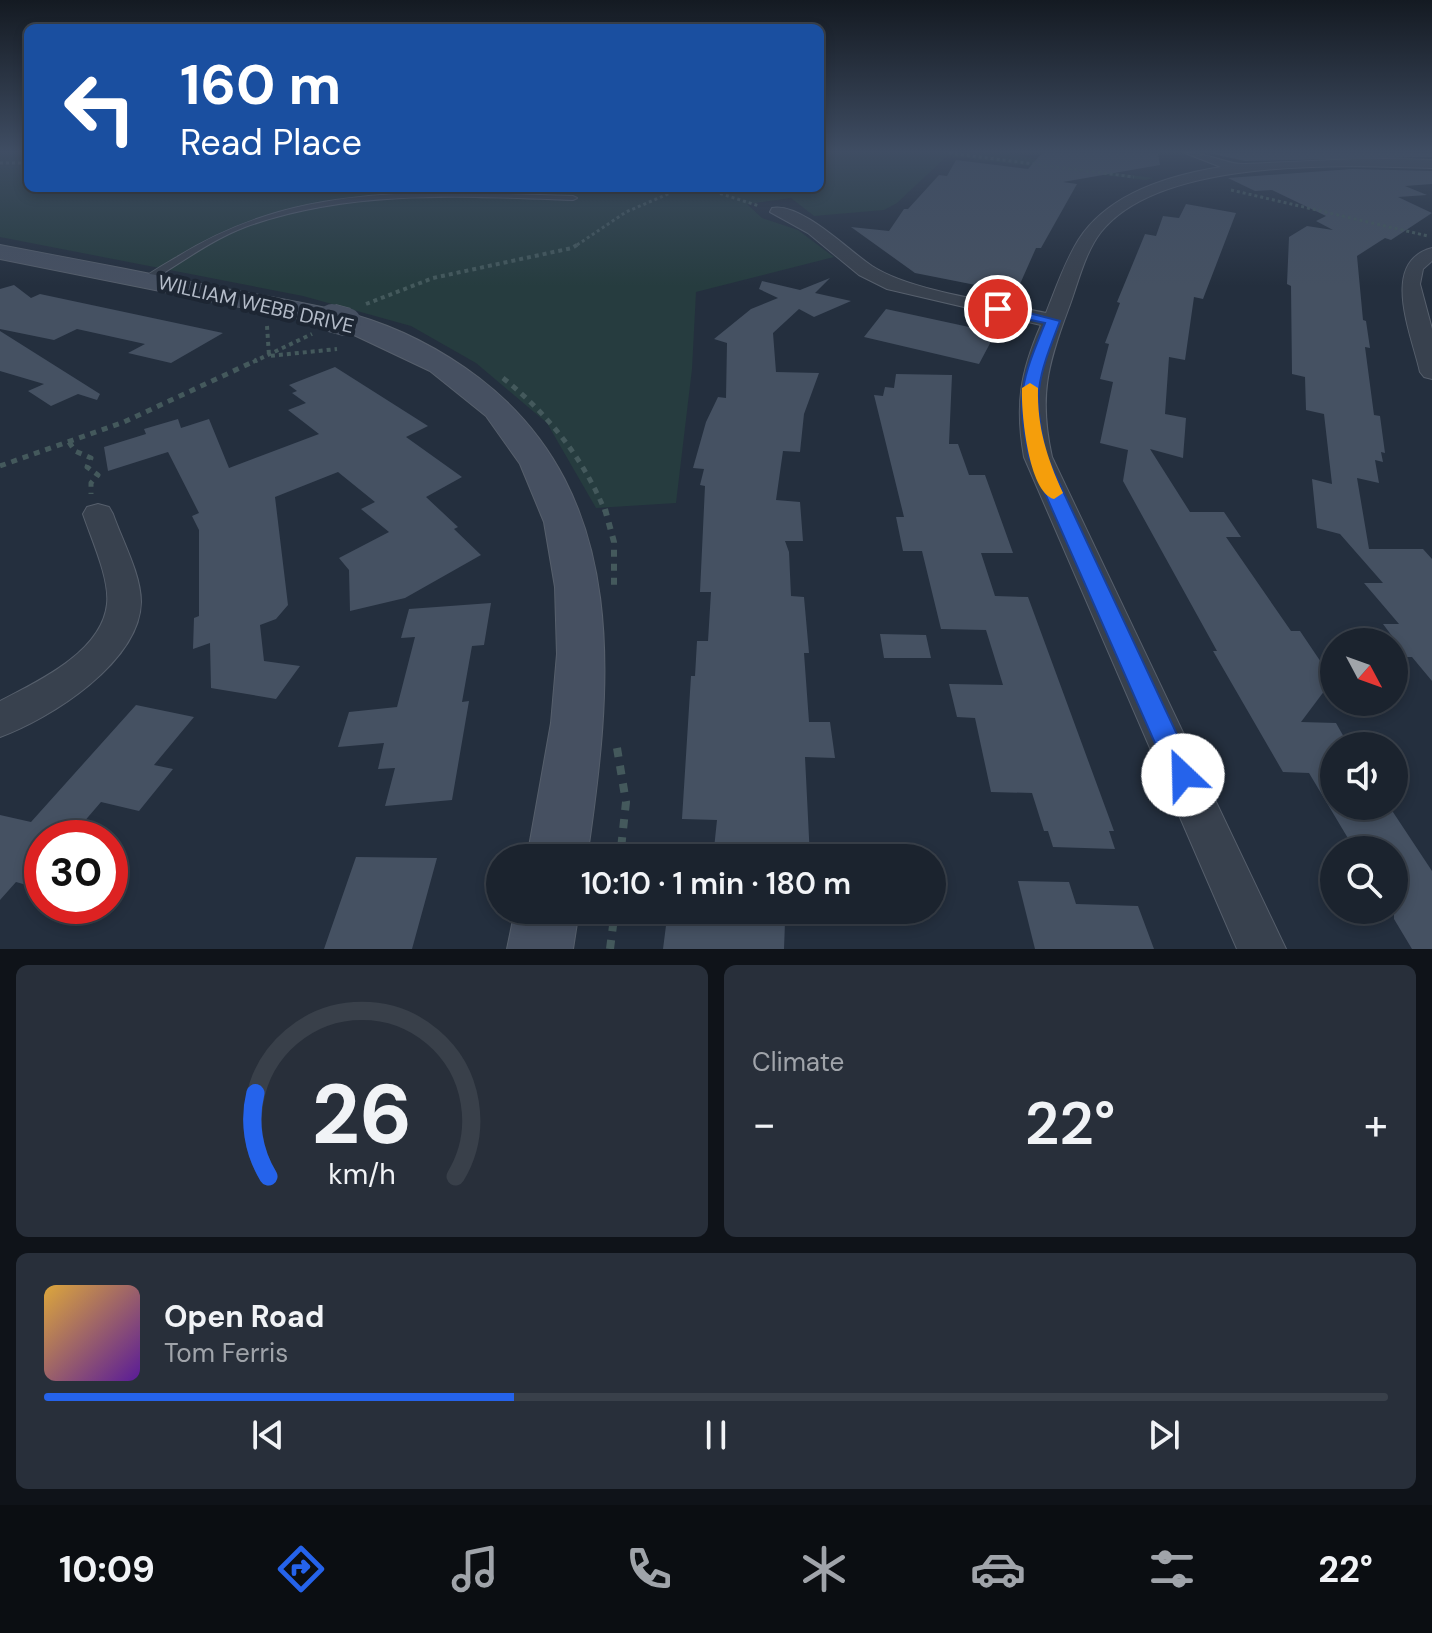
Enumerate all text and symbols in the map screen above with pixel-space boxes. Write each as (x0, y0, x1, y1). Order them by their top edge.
text: 160 m (180, 48, 341, 121)
icon: left (48, 56, 152, 160)
text: Read Place (180, 119, 362, 166)
street label: WILLIAM WEBB DRIVE (155, 269, 357, 339)
pin (964, 275, 1032, 343)
icon: arrive (976, 287, 1020, 331)
north arrow (1320, 628, 1408, 716)
map controls (1320, 628, 1408, 924)
button: sound (1320, 732, 1408, 820)
position arrow (1141, 733, 1225, 817)
speed limit sign: 30 (24, 820, 128, 924)
button: search (1320, 836, 1408, 924)
text: 10:10 · 1 min · 180 m (581, 864, 851, 903)
text: Climate (752, 1045, 844, 1079)
text: 26 (312, 1060, 412, 1169)
text: 22° (1025, 1084, 1115, 1163)
text: − (752, 1095, 776, 1153)
text: + (1364, 1095, 1388, 1153)
text: km/h (328, 1156, 396, 1193)
text: Open Road (164, 1297, 324, 1336)
text: Tom Ferris (164, 1336, 288, 1370)
icon: previous (246, 1413, 290, 1457)
icon: pause (694, 1413, 738, 1457)
icon: next (1142, 1413, 1186, 1457)
icon: directions (273, 1541, 329, 1597)
icon: music (447, 1541, 503, 1597)
icon: phone (621, 1541, 677, 1597)
icon: climate (796, 1541, 852, 1597)
icon: car (970, 1541, 1026, 1597)
icon: filters (1144, 1541, 1200, 1597)
text: 10:09 (59, 1546, 155, 1593)
text: 22° (1318, 1546, 1373, 1593)

